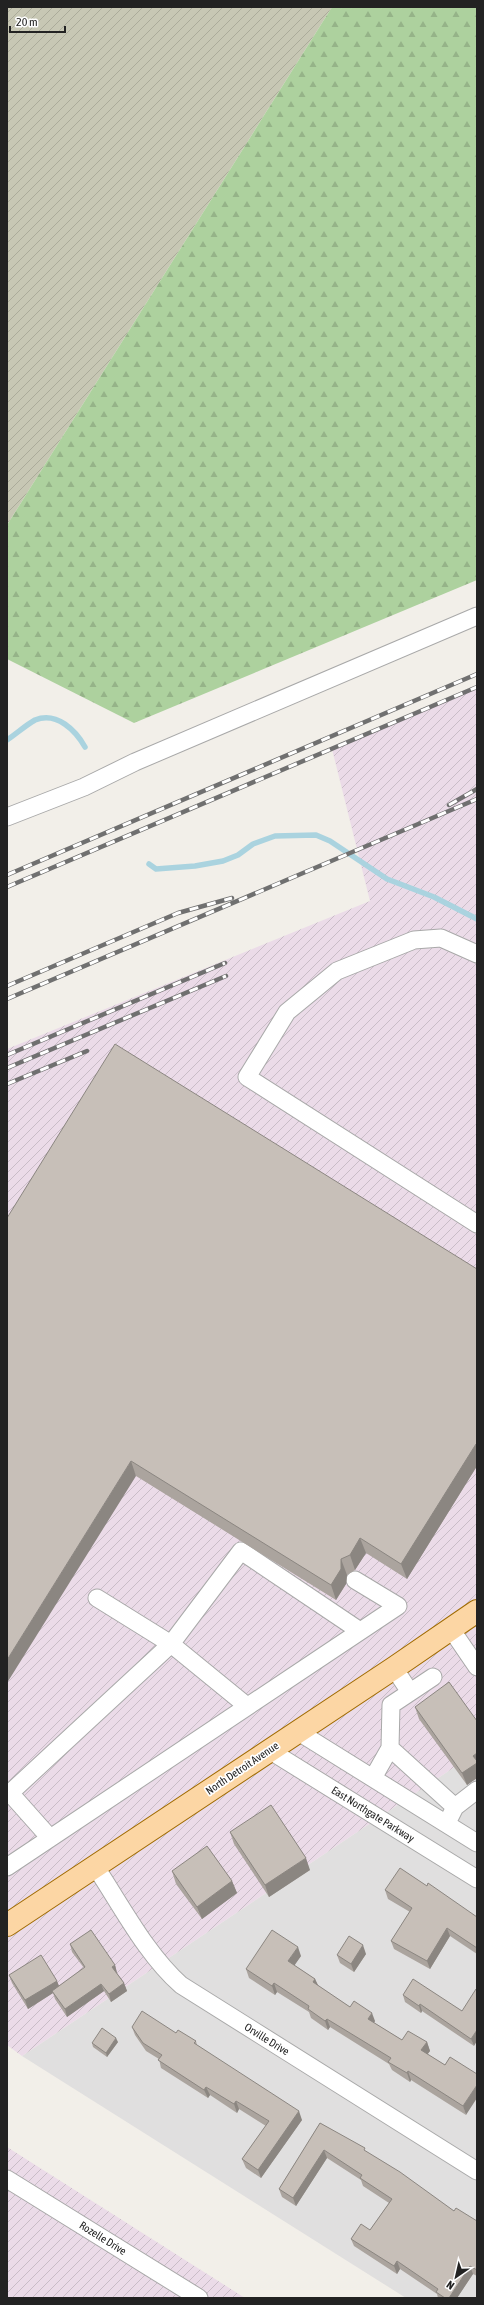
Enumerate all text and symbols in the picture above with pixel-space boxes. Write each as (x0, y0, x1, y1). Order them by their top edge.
scale bar (10, 8, 65, 34)
text: 20 m (16, 15, 38, 29)
street label: North Detroit Avenue (203, 1739, 281, 1797)
street label: East Northgate Parkway (329, 1784, 417, 1845)
street label: Orville Drive (242, 2021, 292, 2057)
street label: Rozelle Drive (77, 2219, 129, 2257)
north arrow (436, 2257, 476, 2297)
text: N (444, 2278, 456, 2292)

